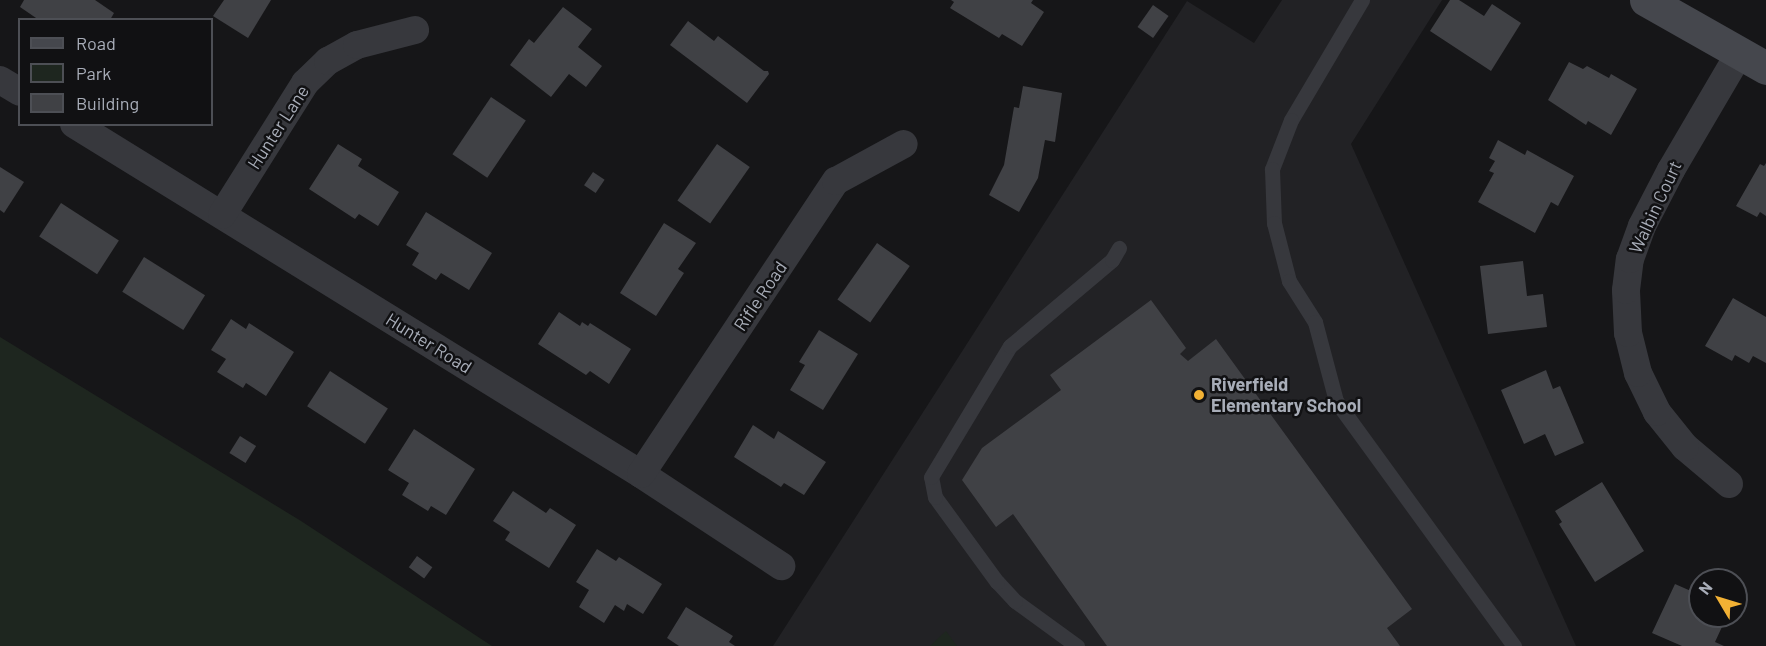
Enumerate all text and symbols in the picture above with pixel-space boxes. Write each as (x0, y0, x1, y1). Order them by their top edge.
legend (18, 18, 213, 126)
text: Road (76, 32, 116, 54)
text: Park (76, 62, 111, 84)
street label: Hunter Lane (243, 81, 313, 173)
text: Building (76, 92, 139, 114)
street label: Walbin Court (1624, 157, 1686, 257)
street label: Rifle Road (729, 257, 791, 335)
street label: Hunter Road (382, 308, 476, 378)
place label: Riverfield Elementary School (1211, 374, 1361, 416)
marker: Riverfield Elementary School (1192, 388, 1206, 402)
north arrow (1688, 568, 1748, 628)
text: N (1694, 578, 1716, 598)

